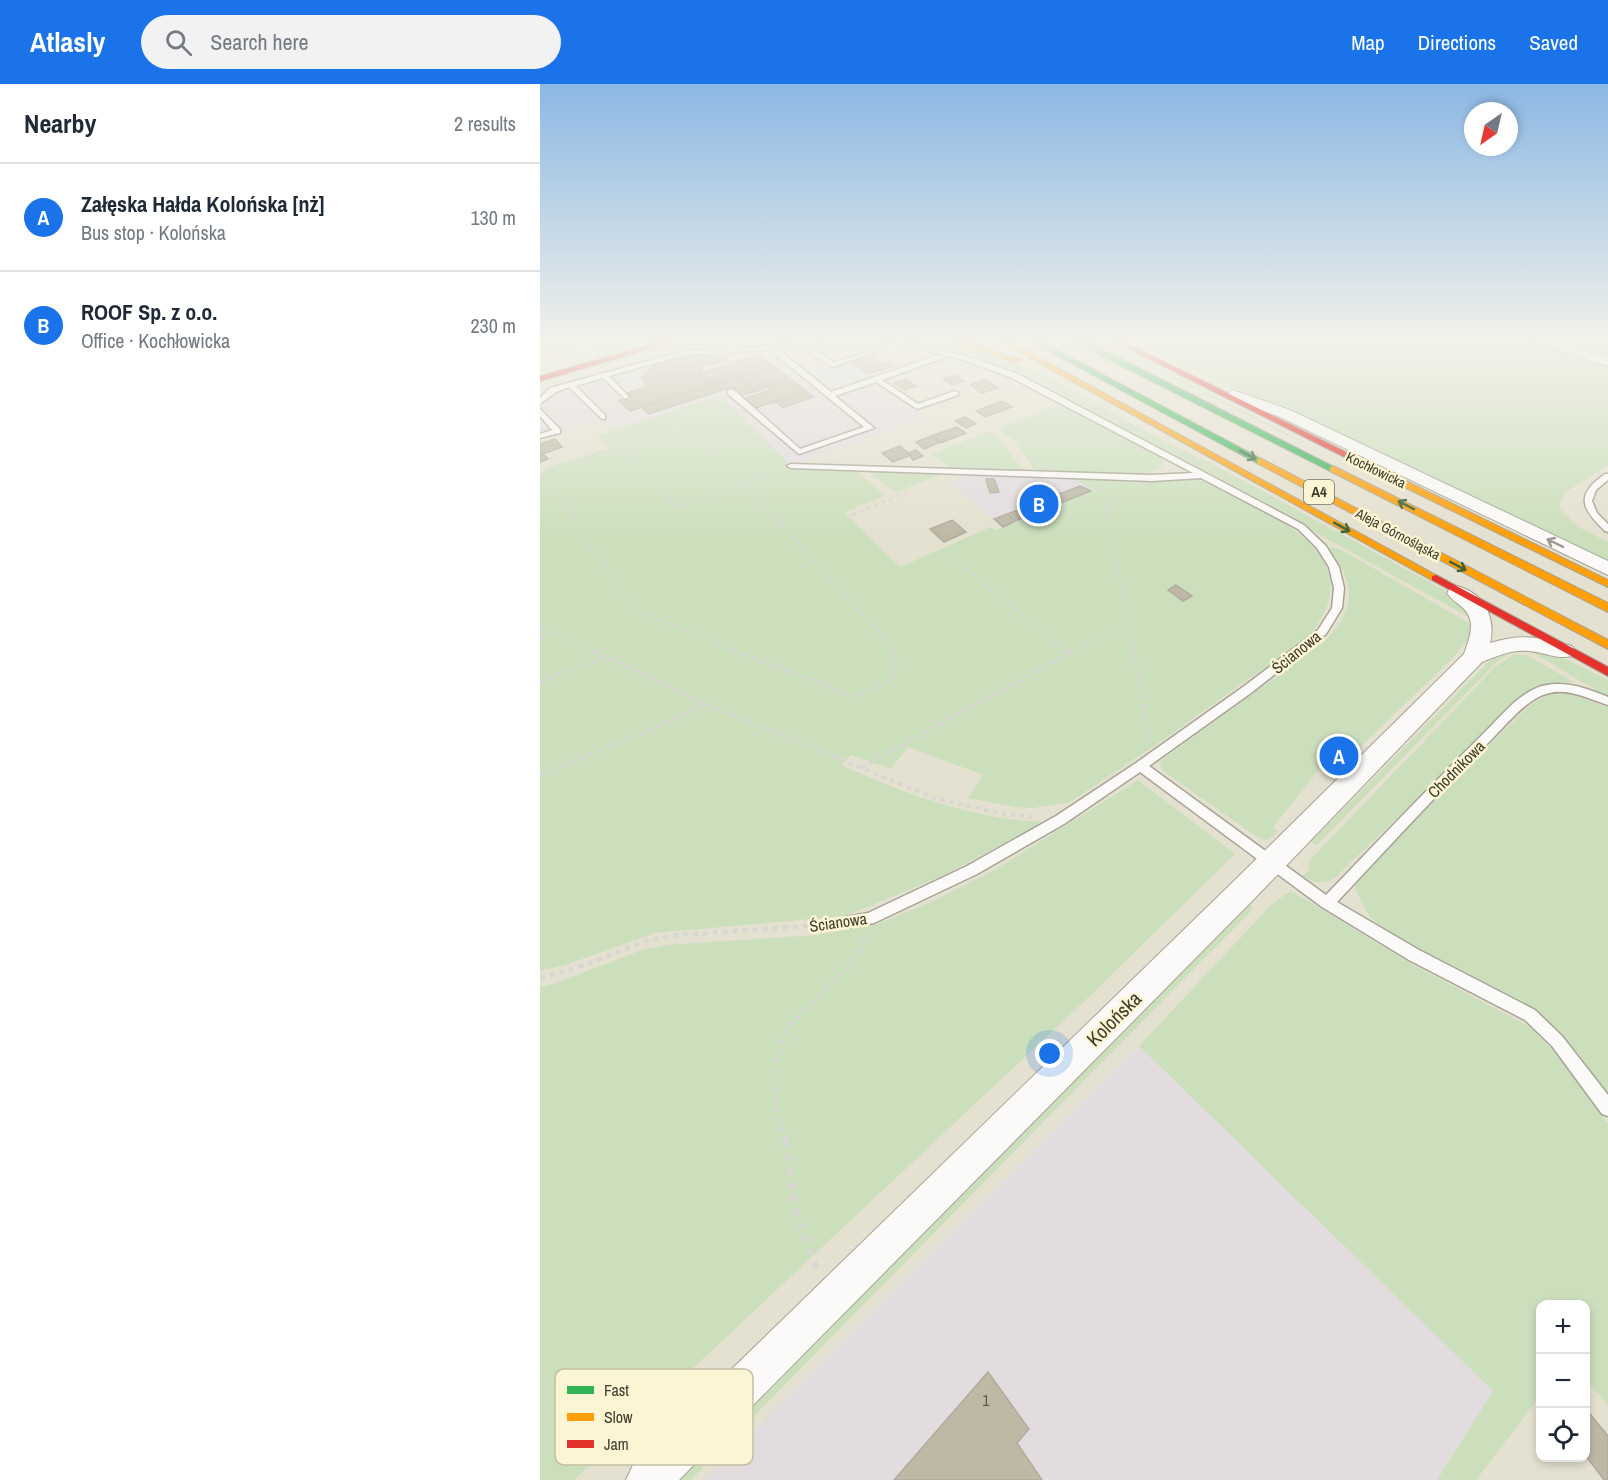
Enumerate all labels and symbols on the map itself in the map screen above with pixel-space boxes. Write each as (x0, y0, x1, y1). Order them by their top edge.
north arrow (1464, 102, 1518, 156)
street label: Kochłowicka (1343, 448, 1409, 492)
one-way arrow (1239, 450, 1257, 461)
road number: A4 (1304, 480, 1334, 504)
pin: B (1020, 482, 1058, 526)
one-way arrow (1398, 499, 1415, 511)
street label: Aleja Górnośląska (1352, 504, 1444, 564)
one-way arrow (1332, 522, 1350, 533)
one-way arrow (1547, 537, 1565, 549)
one-way arrow (1449, 560, 1466, 572)
street label: Ścianowa (1267, 625, 1326, 679)
pin: A (1320, 734, 1358, 778)
street label: Chodnikowa (1422, 735, 1490, 803)
street label: Ścianowa (808, 907, 869, 937)
street label: Kolońska (1080, 985, 1147, 1052)
your location (1035, 1039, 1064, 1068)
legend (555, 1369, 753, 1465)
text: Fast (604, 1379, 629, 1401)
house number: 1 (982, 1389, 990, 1411)
text: Slow (604, 1406, 633, 1428)
text: Jam (604, 1433, 629, 1455)

